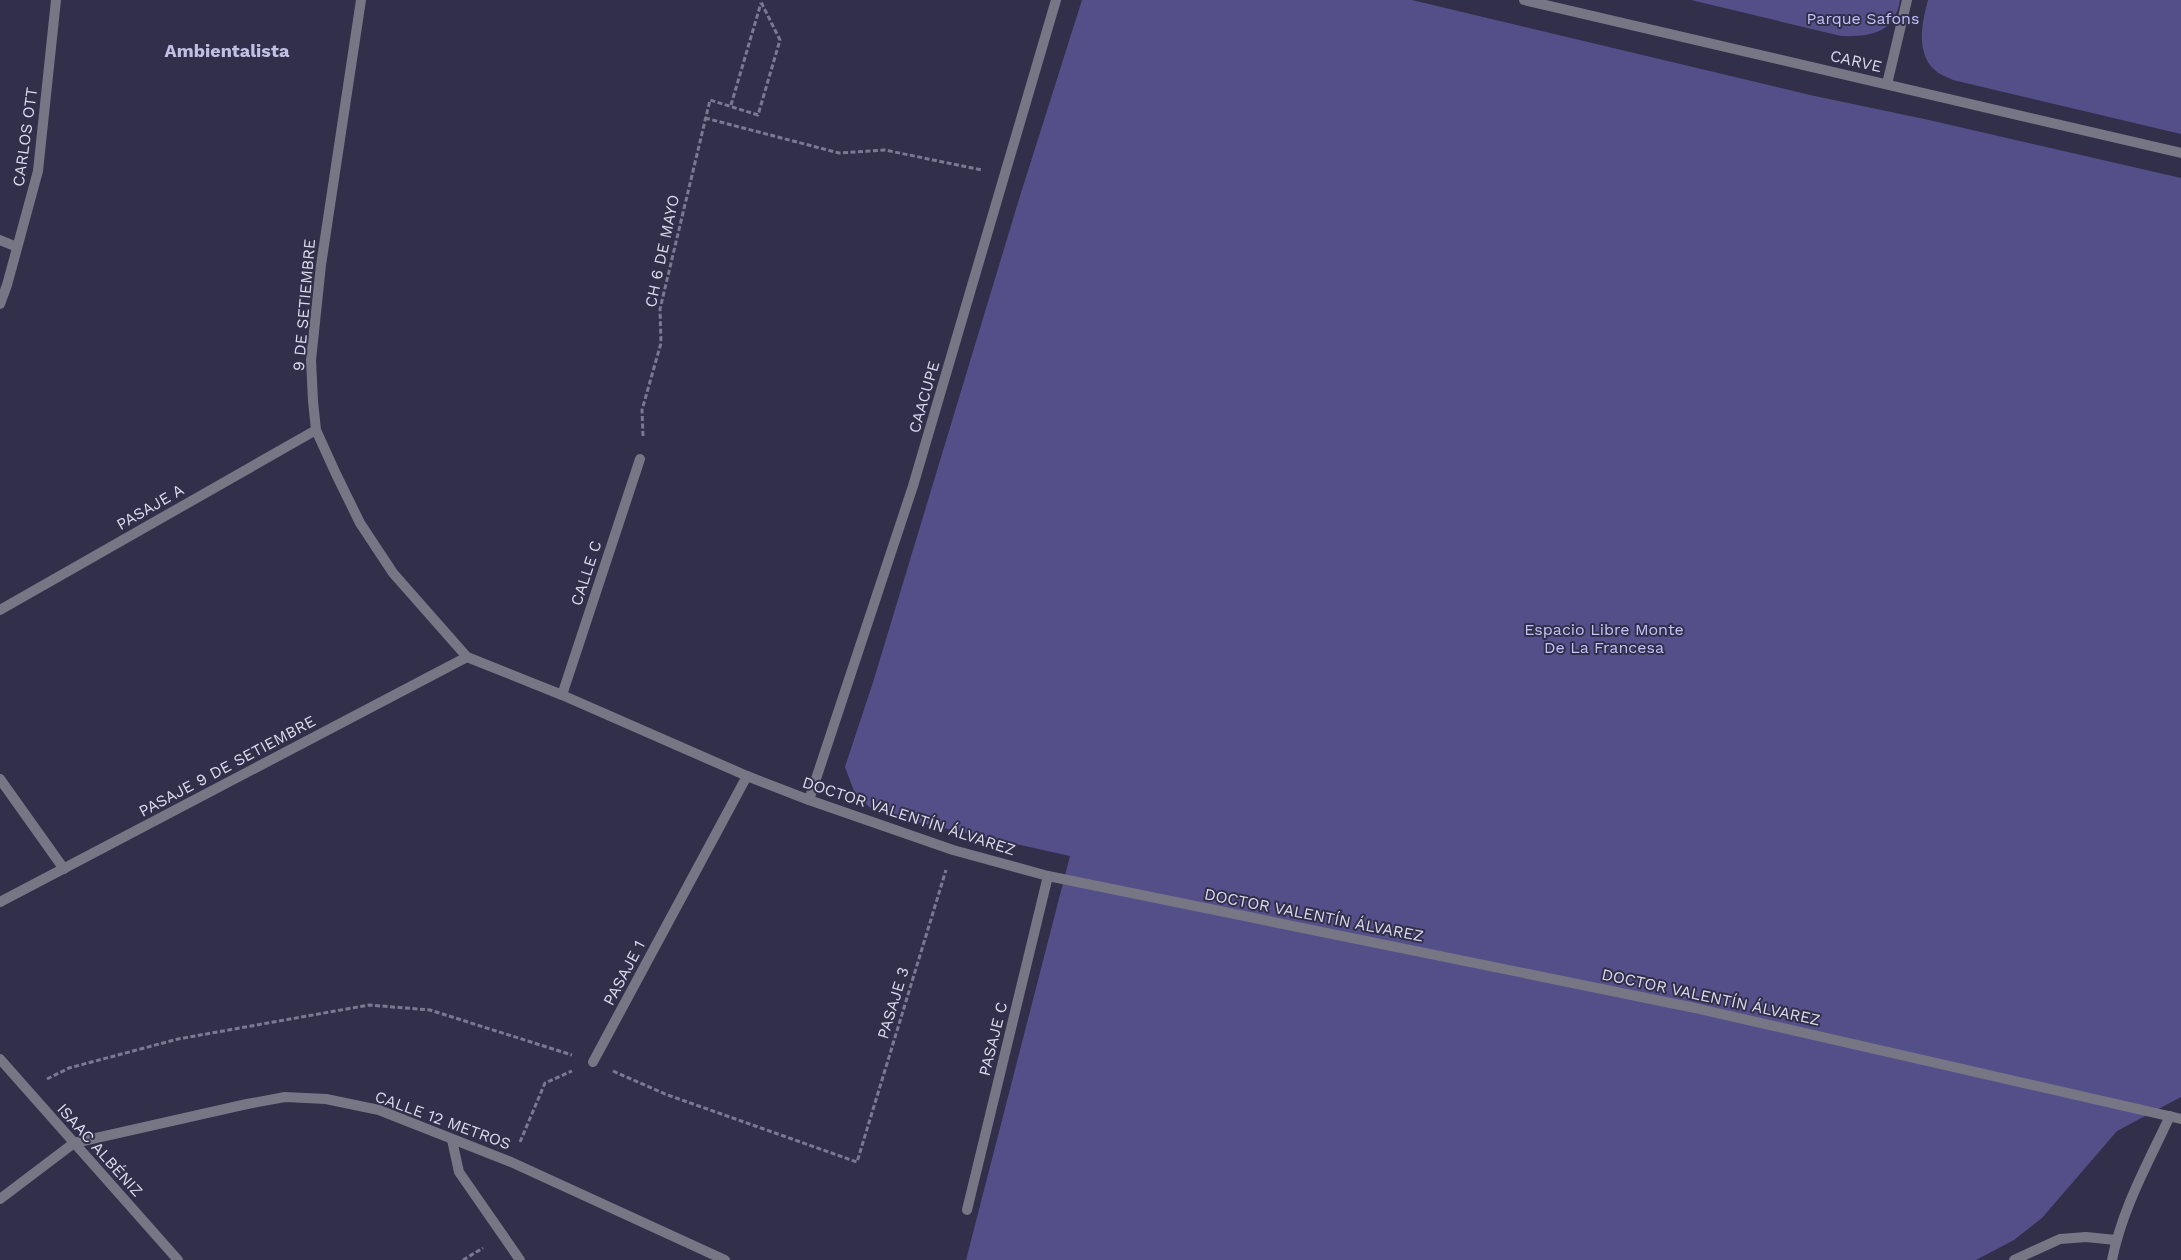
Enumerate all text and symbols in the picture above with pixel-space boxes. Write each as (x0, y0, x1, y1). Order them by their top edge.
park label: Parque Safons (1807, 9, 1919, 28)
district label: Ambientalista (165, 40, 290, 61)
street label: CARVE (1828, 46, 1884, 76)
street label: CARLOS OTT (9, 86, 41, 188)
street label: CH 6 DE MAYO (641, 193, 683, 309)
street label: 9 DE SETIEMBRE (289, 238, 319, 372)
street label: CAACUPE (905, 359, 943, 435)
street label: PASAJE A (113, 480, 187, 534)
street label: CALLE C (567, 538, 605, 608)
park label: Espacio Libre Monte De La Francesa (1524, 620, 1684, 657)
street label: PASAJE 9 DE SETIEMBRE (135, 711, 319, 821)
street label: DOCTOR VALENTÍN ÁLVAREZ (800, 772, 1018, 860)
street label: DOCTOR VALENTÍN ÁLVAREZ (1203, 884, 1425, 946)
street label: PASAJE 1 (599, 937, 649, 1009)
street label: PASAJE 3 (873, 965, 913, 1041)
street label: DOCTOR VALENTÍN ÁLVAREZ (1600, 965, 1822, 1029)
street label: PASAJE C (975, 1000, 1011, 1078)
street label: CALLE 12 METROS (372, 1087, 514, 1153)
street label: ISAAC ALBÉNIZ (53, 1100, 147, 1200)

